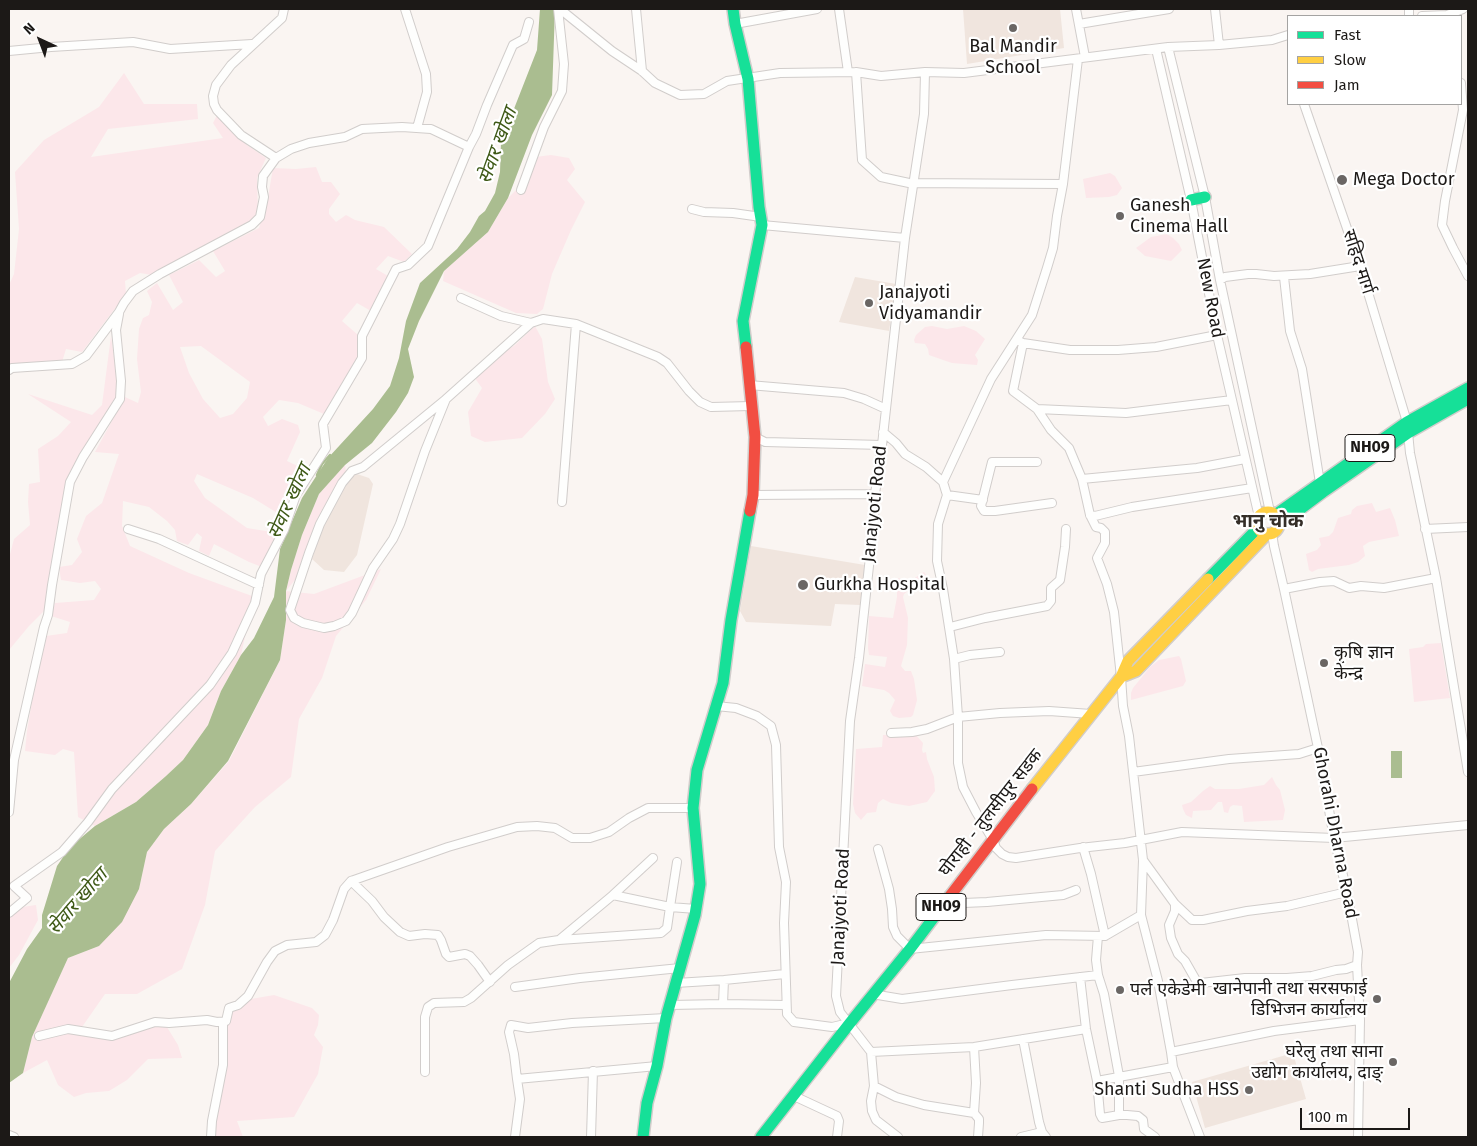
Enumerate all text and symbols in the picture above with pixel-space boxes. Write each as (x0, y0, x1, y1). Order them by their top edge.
north arrow (15, 15, 65, 65)
legend (1287, 15, 1462, 105)
text: N (20, 19, 39, 38)
marker: Bal Mandir School (1007, 22, 1019, 34)
text: Fast (1334, 26, 1361, 44)
place label: Bal Mandir School (969, 36, 1057, 78)
text: Slow (1334, 51, 1366, 69)
text: Jam (1334, 76, 1360, 94)
water label: सेवार खोला (474, 105, 522, 187)
place label: Mega Doctor (1353, 169, 1455, 191)
marker: Mega Doctor (1335, 173, 1349, 187)
place label: Ganesh Cinema Hall (1130, 195, 1228, 238)
marker: Ganesh Cinema Hall (1114, 210, 1126, 222)
street label: सहिद मार्ग (1337, 227, 1379, 297)
street label: New Road (1192, 256, 1228, 340)
place label: Janajyoti Vidyamandir (879, 282, 982, 324)
marker: Janajyoti Vidyamandir (863, 297, 875, 309)
road number: NH09 (1345, 434, 1395, 462)
street label: Janajyoti Road (858, 444, 892, 564)
water label: सेवार खोला (263, 461, 317, 543)
district label: भानु चोक (1232, 511, 1304, 533)
place label: Gurkha Hospital (814, 574, 945, 596)
marker: Gurkha Hospital (796, 578, 810, 592)
place label: कृषि ज्ञान केन्द्र (1334, 642, 1394, 684)
marker: कृषि ज्ञान केन्द्र (1318, 657, 1330, 669)
street label: घोराही - तुलसीपुर सडक (935, 745, 1047, 881)
street label: Ghorahi Dharna Road (1308, 745, 1362, 921)
street label: Janajyoti Road (827, 848, 855, 966)
water label: सेवार खोला (43, 865, 113, 939)
road number: NH09 (916, 894, 966, 920)
place label: खानेपानी तथा सरसफाई डिभिजन कार्यालय (1213, 978, 1367, 1021)
place label: पर्ल एकेडेमी (1130, 979, 1206, 1001)
marker: पर्ल एकेडेमी (1114, 984, 1126, 996)
marker: खानेपानी तथा सरसफाई डिभिजन कार्यालय (1371, 993, 1383, 1005)
place label: घरेलु तथा साना उद्योग कार्यालय, दाङ् (1251, 1041, 1383, 1084)
marker: घरेलु तथा साना उद्योग कार्यालय, दाङ् (1387, 1056, 1399, 1068)
place label: Shanti Sudha HSS (1094, 1079, 1239, 1101)
marker: Shanti Sudha HSS (1243, 1084, 1255, 1096)
scale bar (1302, 1098, 1412, 1130)
text: 100 m (1308, 1108, 1348, 1126)

